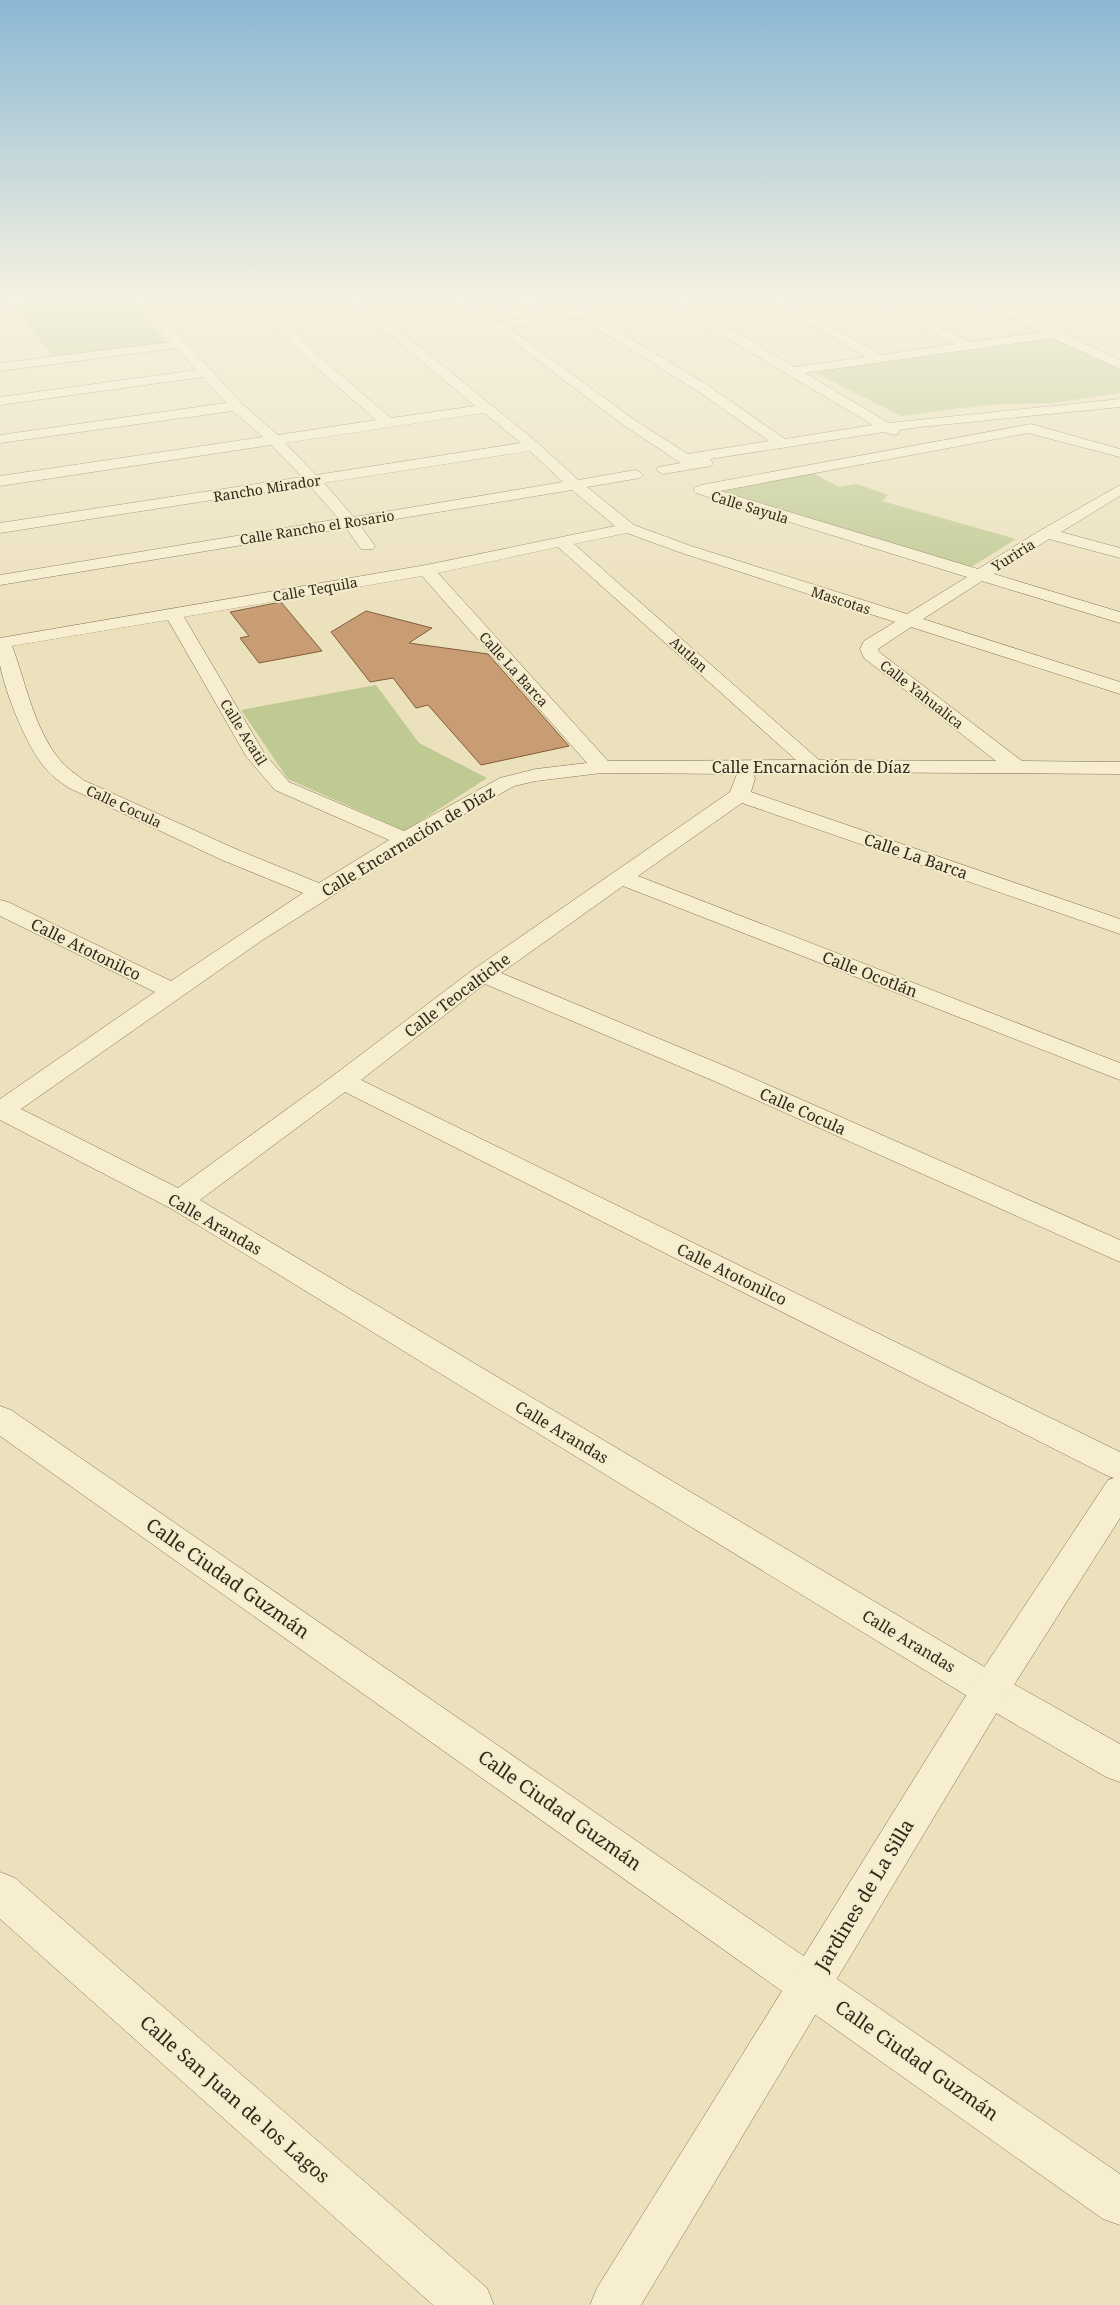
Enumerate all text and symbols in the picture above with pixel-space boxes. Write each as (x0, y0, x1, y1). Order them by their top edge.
street label: Rancho Mirador (212, 470, 323, 506)
street label: Calle Sayula (709, 486, 791, 528)
street label: Calle Rancho el Rosario (238, 505, 396, 549)
street label: Yuriria (987, 534, 1038, 576)
street label: Calle Tequila (271, 572, 359, 606)
street label: Mascotas (809, 581, 873, 619)
street label: Calle La Barca (475, 627, 553, 711)
street label: Autlan (666, 632, 712, 676)
street label: Calle Yahualica (876, 655, 968, 733)
street label: Calle Acatil (216, 695, 272, 769)
street label: Calle Encarnación de Díaz (712, 756, 910, 778)
street label: Calle Cocula (83, 780, 165, 832)
street label: Calle Encarnación de Díaz (317, 780, 499, 902)
street label: Calle La Barca (861, 828, 971, 884)
street label: Calle Atotonilco (27, 913, 145, 985)
street label: Calle Ocotlán (819, 946, 921, 1002)
street label: Calle Teocaltiche (399, 948, 515, 1042)
street label: Calle Cocula (756, 1082, 850, 1140)
street label: Calle Arandas (164, 1188, 266, 1260)
street label: Calle Atotonilco (673, 1238, 791, 1310)
street label: Calle Arandas (511, 1395, 613, 1469)
street label: Calle Ciudad Guzmán (141, 1512, 315, 1644)
street label: Calle Arandas (858, 1604, 960, 1678)
street label: Calle Ciudad Guzmán (473, 1744, 647, 1876)
street label: Jardines de La Silla (808, 1814, 920, 1977)
street label: Calle Ciudad Guzmán (830, 1994, 1004, 2126)
street label: Calle San Juan de los Lagos (135, 2009, 335, 2189)

